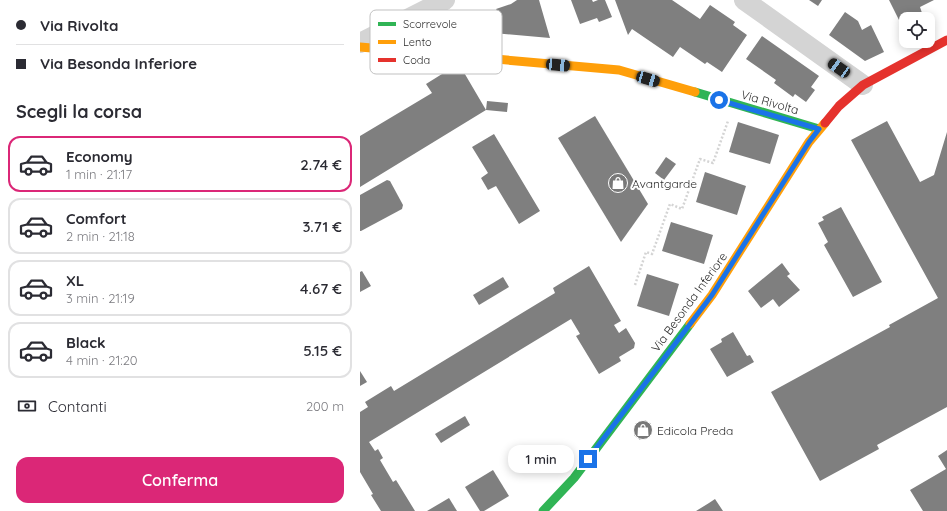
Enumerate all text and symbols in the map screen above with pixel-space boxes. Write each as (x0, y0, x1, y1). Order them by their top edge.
legend (370, 10, 502, 74)
map controls (899, 12, 935, 48)
button: locate (899, 12, 935, 48)
text: Via Rivolta (40, 16, 118, 35)
text: Scorrevole (403, 17, 457, 31)
text: Lento (403, 35, 432, 49)
text: Coda (403, 53, 430, 67)
text: Via Besonda Inferiore (40, 54, 197, 73)
car (826, 56, 852, 80)
car (546, 58, 570, 72)
car (635, 70, 661, 88)
street label: Via Rivolta (739, 87, 801, 117)
route start (710, 91, 728, 109)
text: Scegli la corsa (16, 100, 142, 123)
icon: car (18, 146, 54, 182)
text: Economy (66, 147, 133, 166)
text: 2.74 € (300, 155, 342, 174)
text: 1 min · 21:17 (66, 166, 132, 182)
shop icon: Avantgarde (607, 172, 629, 194)
place label: Avantgarde (632, 176, 697, 191)
icon: car (18, 208, 54, 244)
text: Comfort (66, 209, 127, 228)
text: 3.71 € (302, 217, 342, 236)
text: 2 min · 21:18 (66, 228, 135, 244)
street label: Via Besonda Inferiore (648, 249, 730, 355)
icon: car (18, 270, 54, 306)
text: XL (66, 271, 84, 290)
text: 4.67 € (300, 279, 342, 298)
text: 3 min · 21:19 (66, 290, 135, 306)
icon: car (18, 332, 54, 368)
text: Black (66, 333, 106, 352)
text: 5.15 € (303, 341, 342, 360)
text: 4 min · 21:20 (66, 352, 138, 368)
icon: cash (16, 395, 38, 417)
text: Contanti (48, 397, 107, 416)
text: 200 m (306, 398, 344, 414)
shop icon: Edicola Preda (632, 419, 654, 441)
place label: Edicola Preda (657, 423, 733, 438)
callout: 1 min (508, 445, 574, 473)
route end (579, 450, 597, 468)
text: 1 min (525, 451, 557, 467)
button: Conferma (16, 457, 344, 503)

